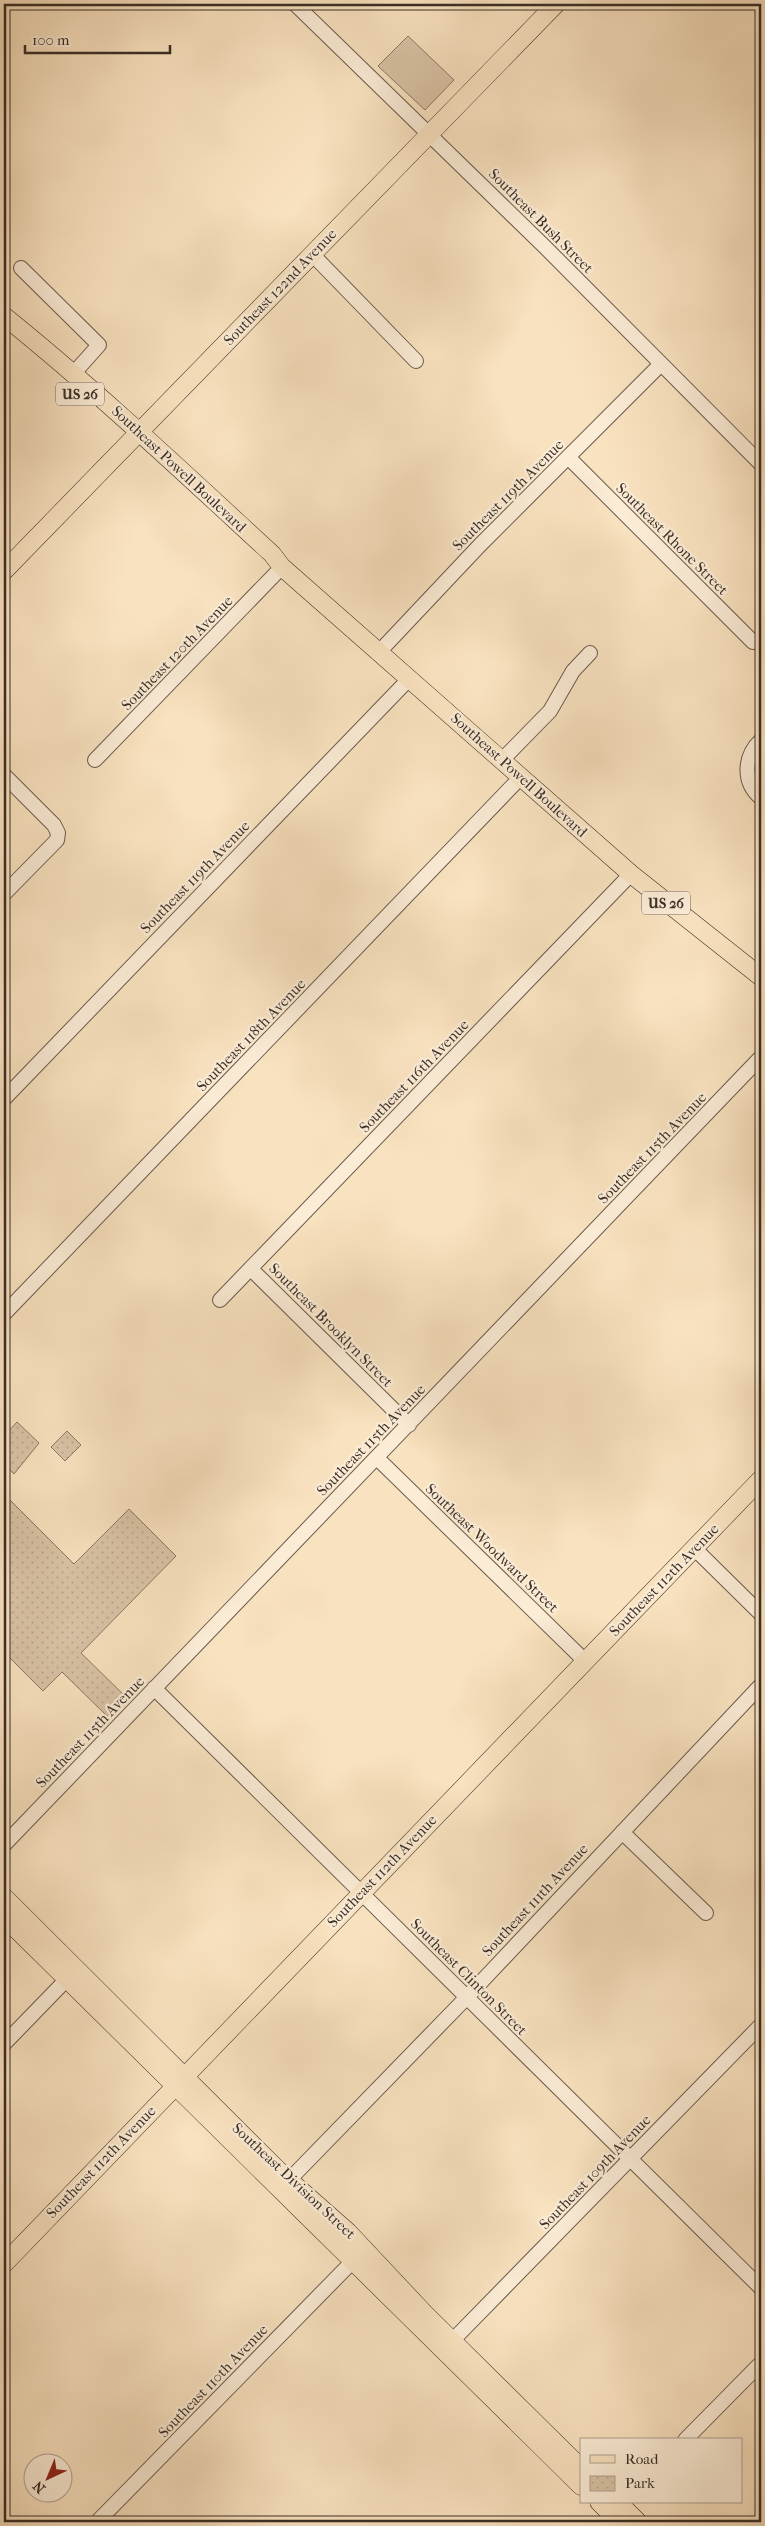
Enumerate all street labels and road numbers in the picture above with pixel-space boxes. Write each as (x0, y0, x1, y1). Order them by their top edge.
street label: Southeast Bush Street (485, 165, 598, 278)
street label: Southeast 122nd Avenue (220, 225, 341, 349)
road number: US 26 (56, 382, 104, 406)
street label: Southeast Powell Boulevard (108, 402, 251, 537)
street label: Southeast 119th Avenue (449, 435, 568, 554)
street label: Southeast Rhone Street (612, 479, 732, 599)
street label: Southeast 120th Avenue (118, 591, 237, 714)
street label: Southeast Powell Boulevard (447, 709, 592, 842)
street label: Southeast 119th Avenue (136, 816, 254, 937)
road number: US 26 (642, 891, 690, 914)
street label: Southeast 118th Avenue (193, 975, 310, 1095)
street label: Southeast 116th Avenue (355, 1015, 473, 1136)
street label: Southeast 115th Avenue (594, 1088, 710, 1208)
street label: Southeast Brooklyn Street (265, 1259, 397, 1391)
street label: Southeast 115th Avenue (313, 1380, 429, 1500)
street label: Southeast Woodward Street (422, 1480, 563, 1617)
street label: Southeast 112th Avenue (606, 1520, 723, 1640)
street label: Southeast 115th Avenue (32, 1672, 148, 1792)
street label: Southeast 112th Avenue (324, 1811, 441, 1931)
street label: Southeast 111th Avenue (478, 1840, 592, 1960)
street label: Southeast Clinton Street (407, 1915, 531, 2039)
street label: Southeast 112th Avenue (43, 2102, 160, 2222)
street label: Southeast 109th Avenue (536, 2110, 655, 2233)
street label: Southeast Division Street (229, 2119, 360, 2243)
street label: Southeast 110th Avenue (154, 2320, 272, 2441)

